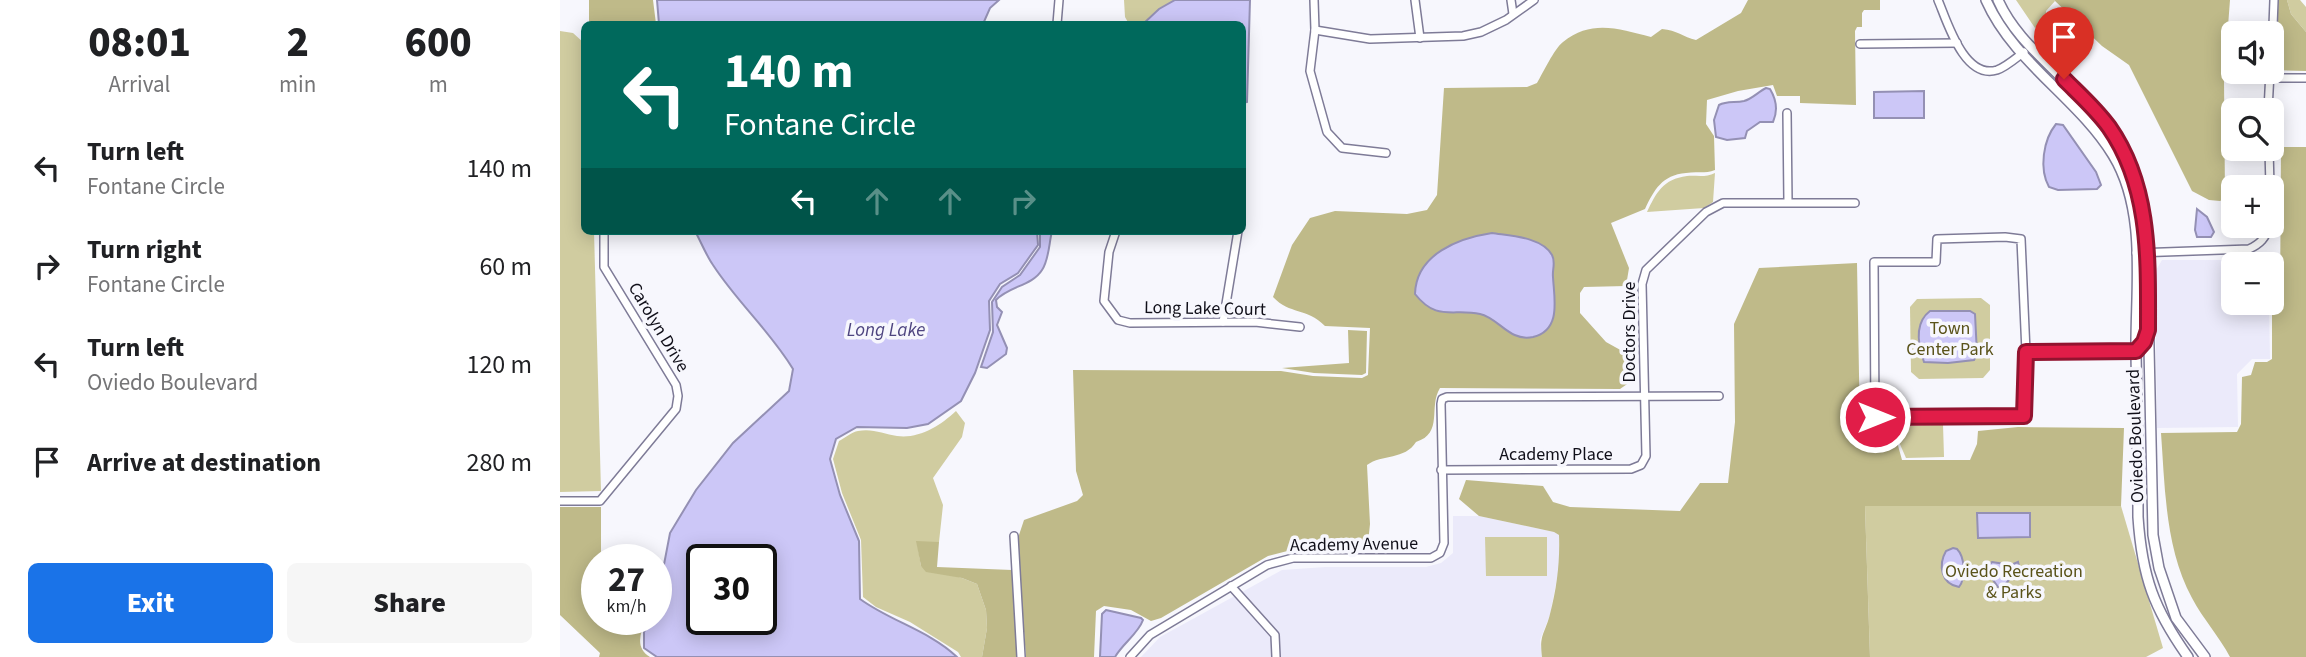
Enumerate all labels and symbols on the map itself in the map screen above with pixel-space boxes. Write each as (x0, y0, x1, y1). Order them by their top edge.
pin (2034, 7, 2094, 79)
street label: Carolyn Drive (622, 278, 695, 377)
street label: Doctors Drive (1617, 282, 1642, 382)
street label: Long Lake Court (1144, 295, 1266, 322)
park label: Town Center Park (1906, 316, 1994, 362)
water label: Long Lake (847, 317, 925, 344)
street label: Oviedo Boulevard (2121, 369, 2150, 503)
position arrow (1838, 380, 1912, 454)
street label: Academy Place (1499, 442, 1613, 467)
street label: Academy Avenue (1290, 531, 1418, 558)
speed limit sign: 30 (686, 544, 777, 635)
park label: Oviedo Recreation & Parks (1945, 559, 2083, 605)

